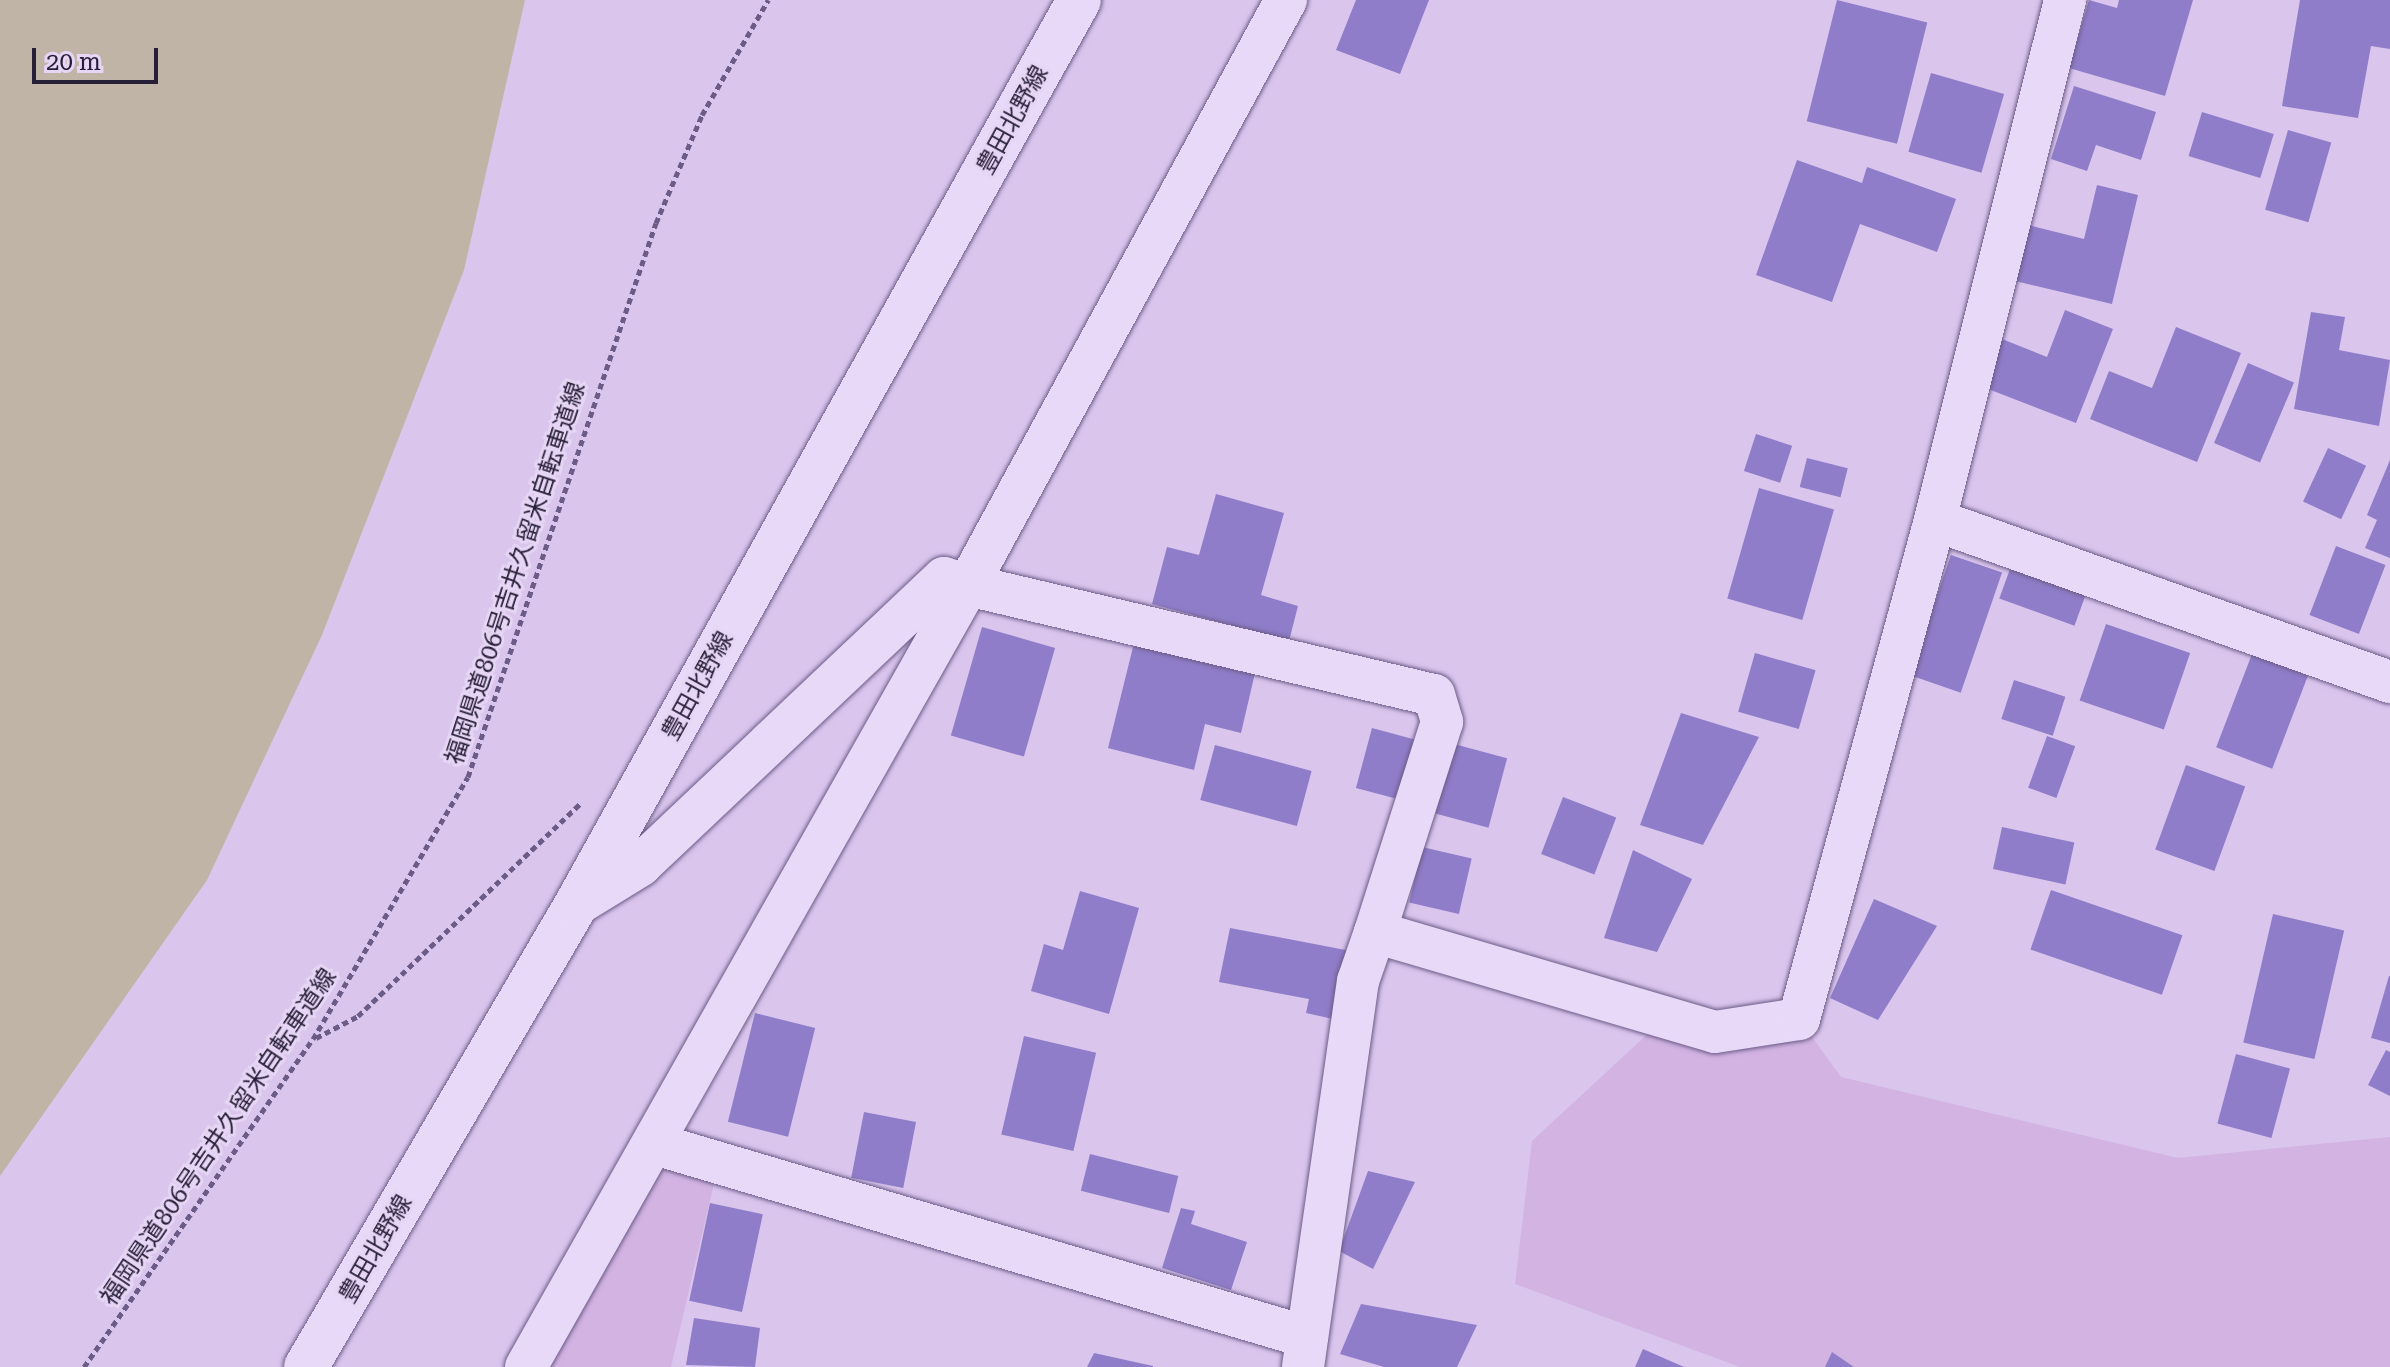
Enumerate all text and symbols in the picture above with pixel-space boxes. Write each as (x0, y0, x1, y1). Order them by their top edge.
scale bar (36, 32, 162, 82)
text: 20 m (46, 48, 101, 76)
street label: 豊田北野線 (971, 61, 1055, 179)
street label: 福岡県道806号吉井久留米自転車道線 (440, 378, 592, 768)
street label: 豊田北野線 (656, 627, 740, 745)
street label: 福岡県道806号吉井久留米自転車道線 (95, 963, 343, 1311)
street label: 豊田北野線 (334, 1190, 418, 1308)

